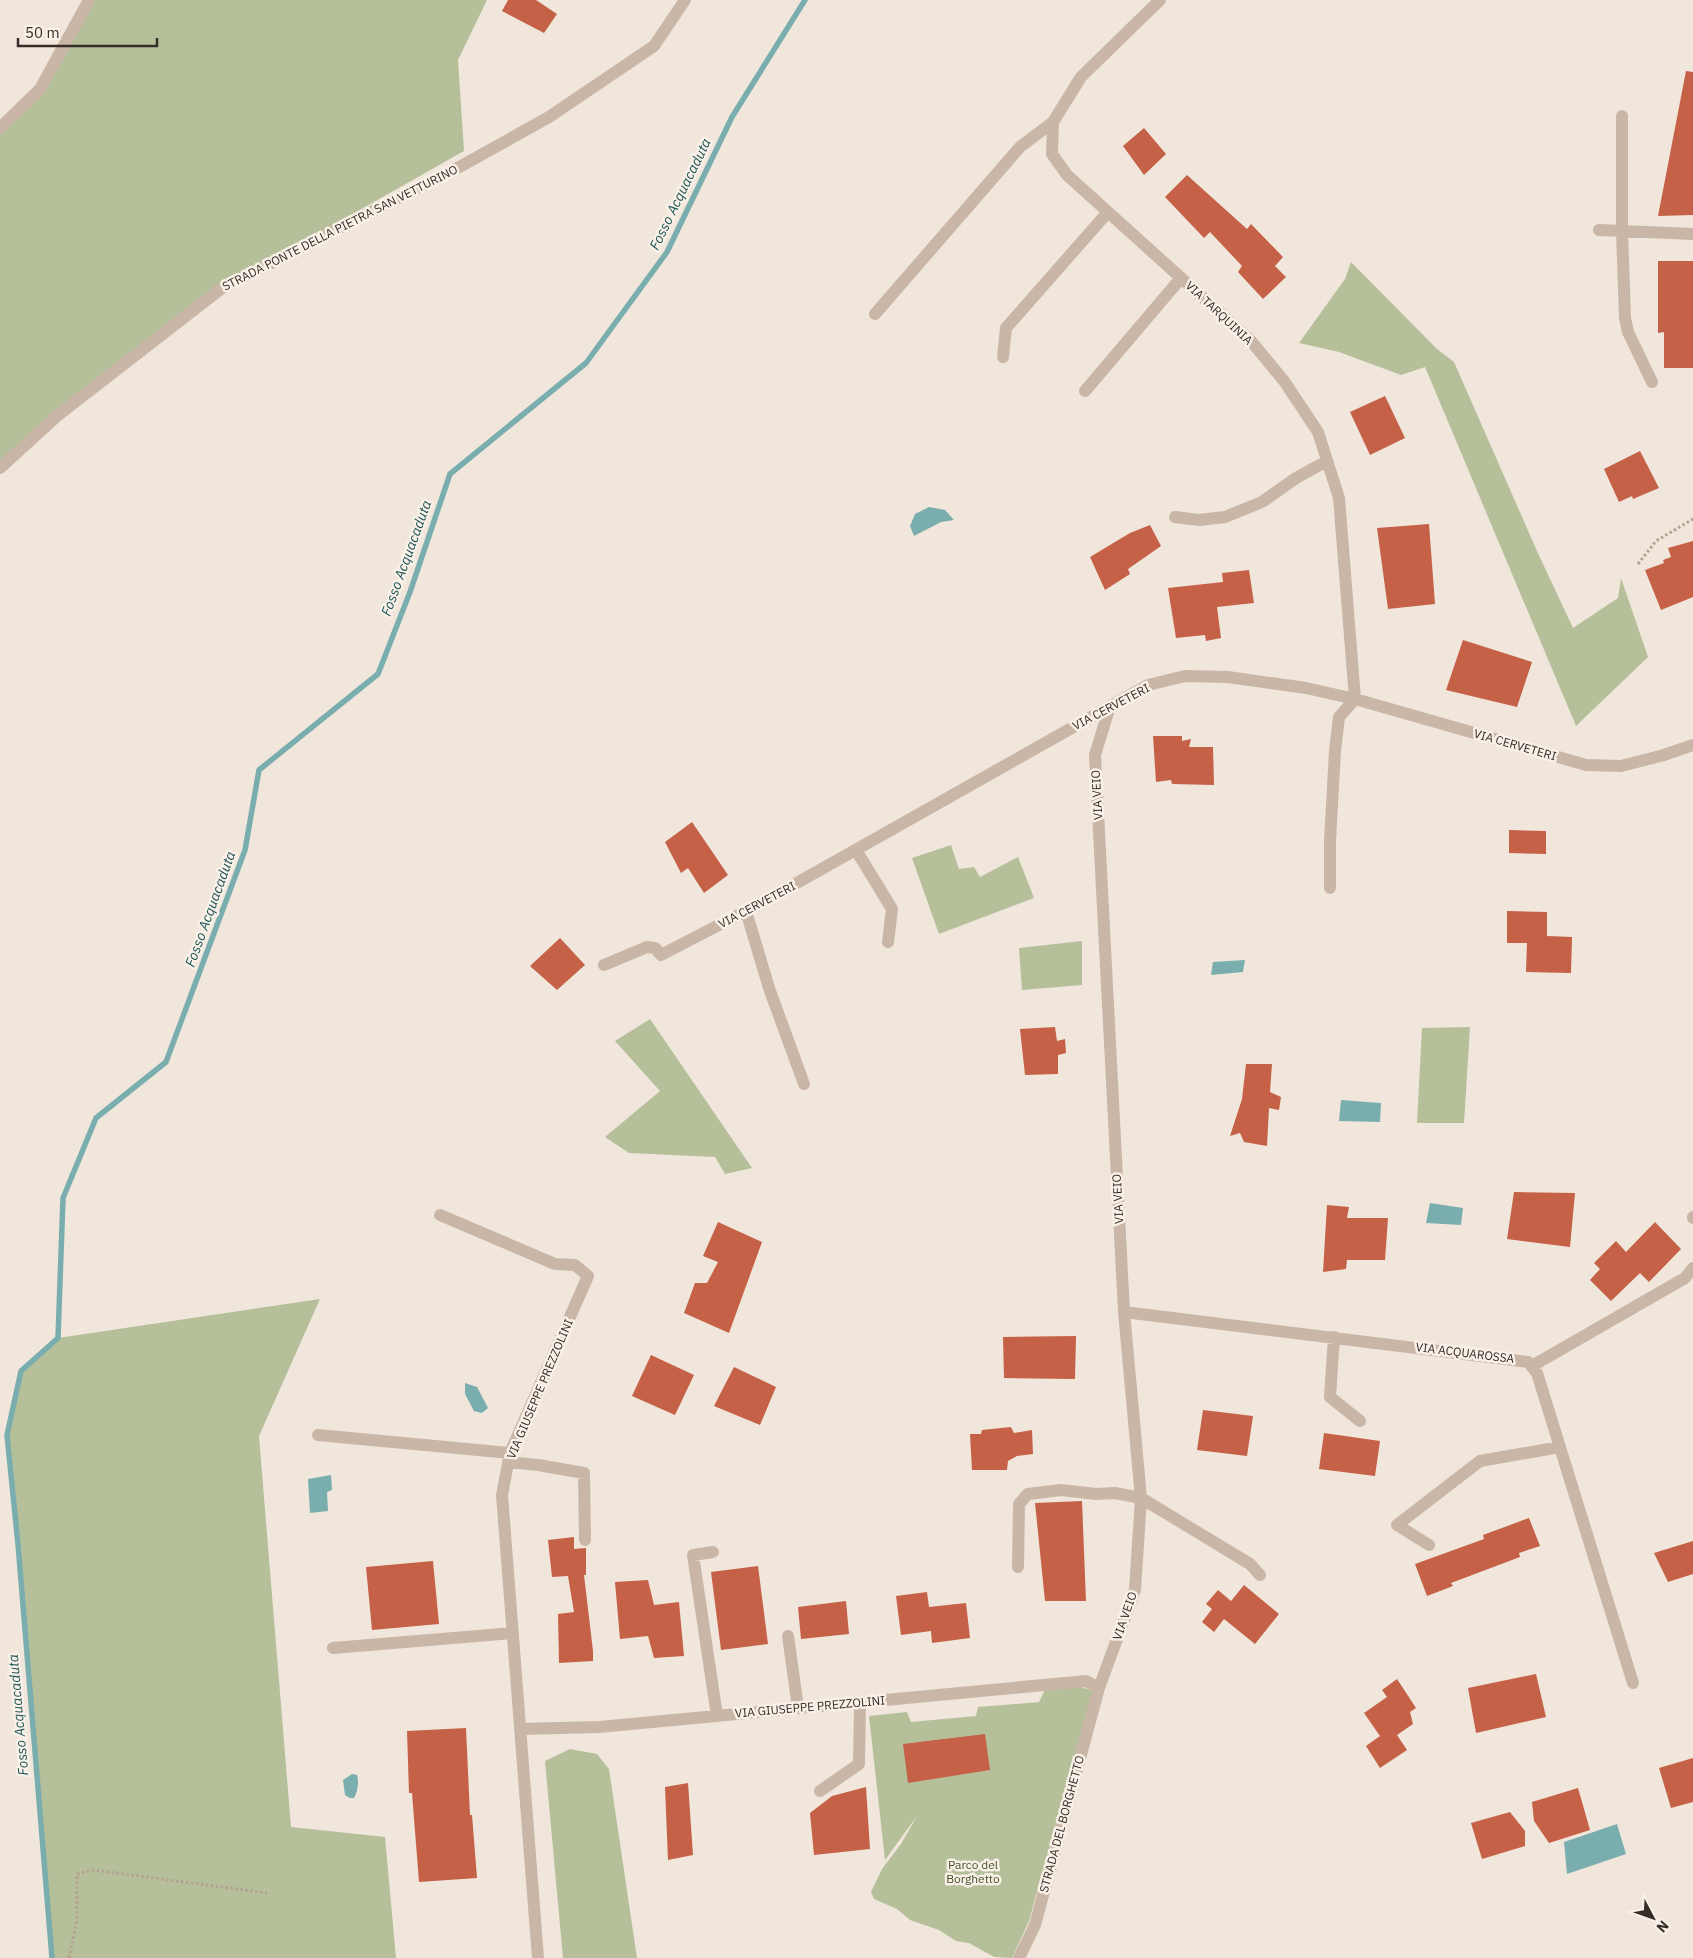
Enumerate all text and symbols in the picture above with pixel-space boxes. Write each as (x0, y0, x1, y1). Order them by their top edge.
scale bar (18, 15, 156, 47)
text: 50 m (25, 23, 60, 42)
water label: Fosso Acquacaduta (645, 135, 715, 253)
street label: STRADA PONTE DELLA PIETRA SAN VETTURINO (220, 161, 460, 294)
street label: VIA TARQUINIA (1183, 278, 1256, 348)
water label: Fosso Acquacaduta (377, 498, 435, 618)
street label: VIA CERVETERI (1070, 680, 1152, 733)
street label: VIA CERVETERI (1472, 726, 1558, 764)
street label: VIA VEIO (1088, 770, 1105, 821)
water label: Fosso Acquacaduta (181, 849, 239, 969)
street label: VIA CERVETERI (716, 878, 798, 931)
street label: VIA VEIO (1109, 1174, 1126, 1225)
street label: VIA GIUSEPPE PREZZOLINI (503, 1316, 576, 1461)
street label: VIA ACQUAROSSA (1415, 1339, 1515, 1366)
street label: VIA VEIO (1109, 1590, 1140, 1642)
water label: Fosso Acquacaduta (4, 1654, 32, 1776)
street label: VIA GIUSEPPE PREZZOLINI (734, 1692, 886, 1721)
street label: STRADA DEL BORGHETTO (1036, 1754, 1087, 1894)
park label: Parco del Borghetto (946, 1857, 1000, 1886)
north arrow (1628, 1893, 1678, 1943)
text: N (1653, 1917, 1673, 1936)

